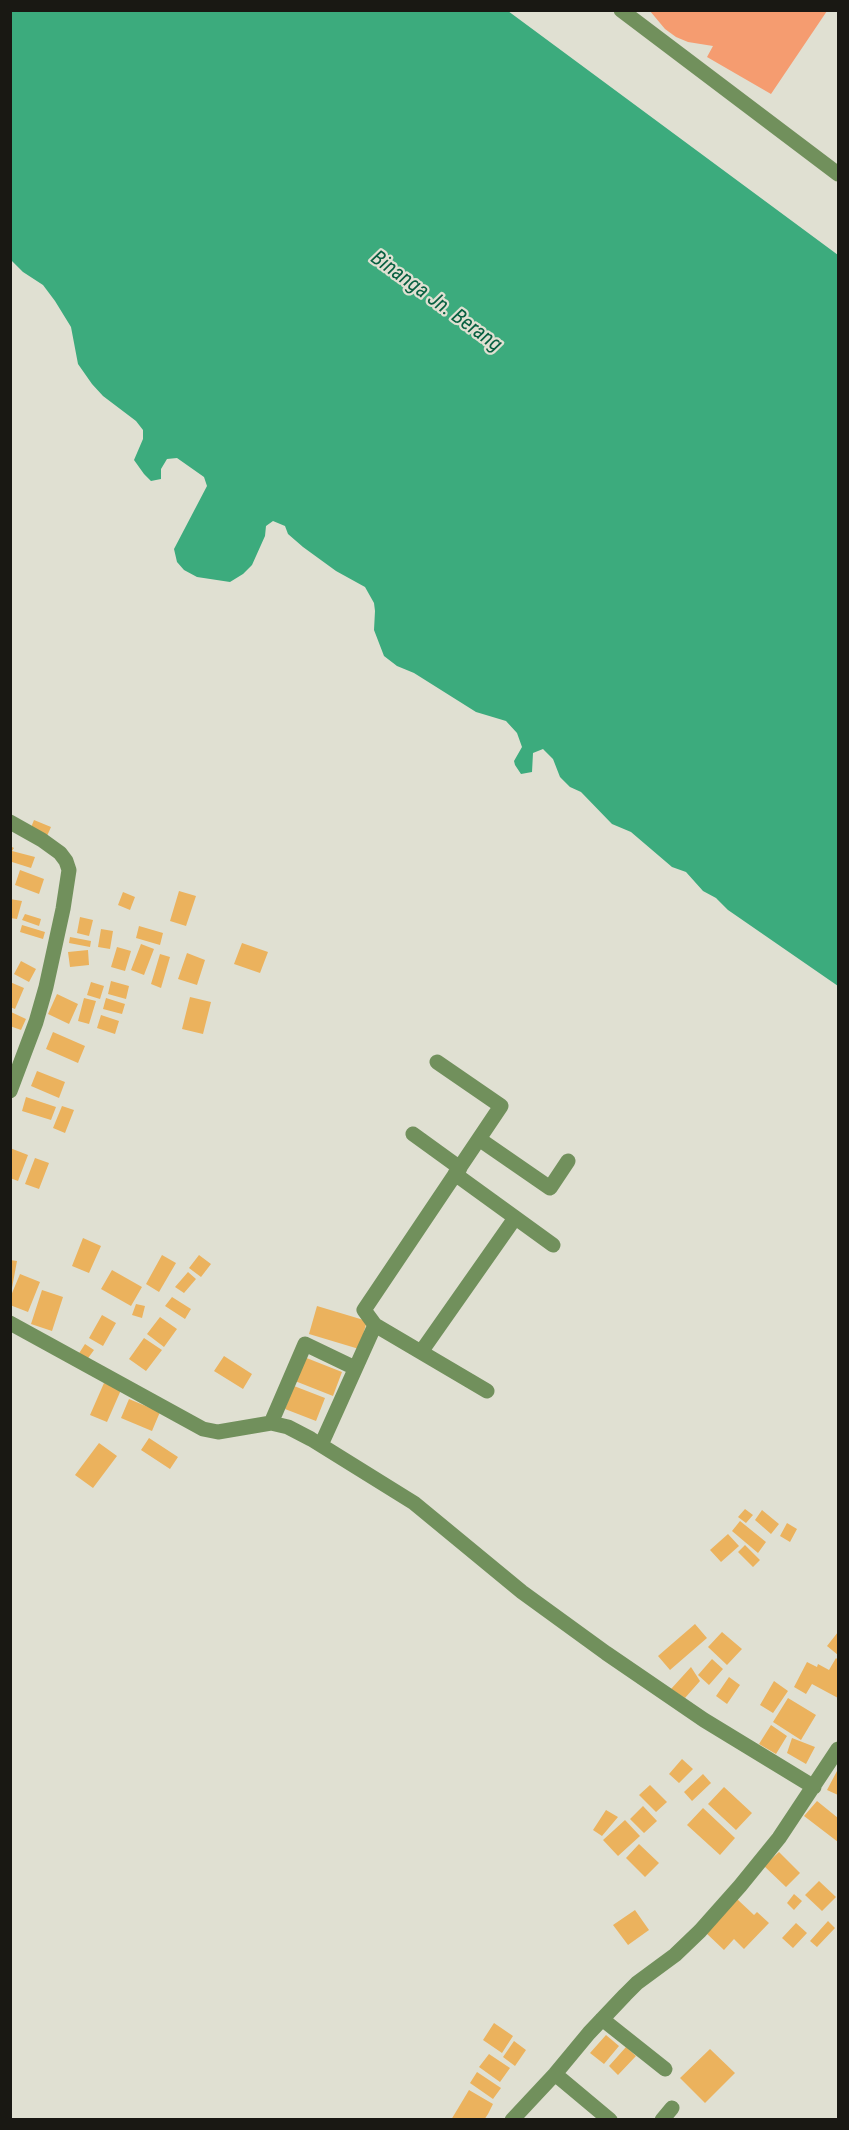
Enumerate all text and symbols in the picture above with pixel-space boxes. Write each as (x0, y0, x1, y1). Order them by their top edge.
water label: Binanga Jn. Berang (366, 246, 506, 358)

